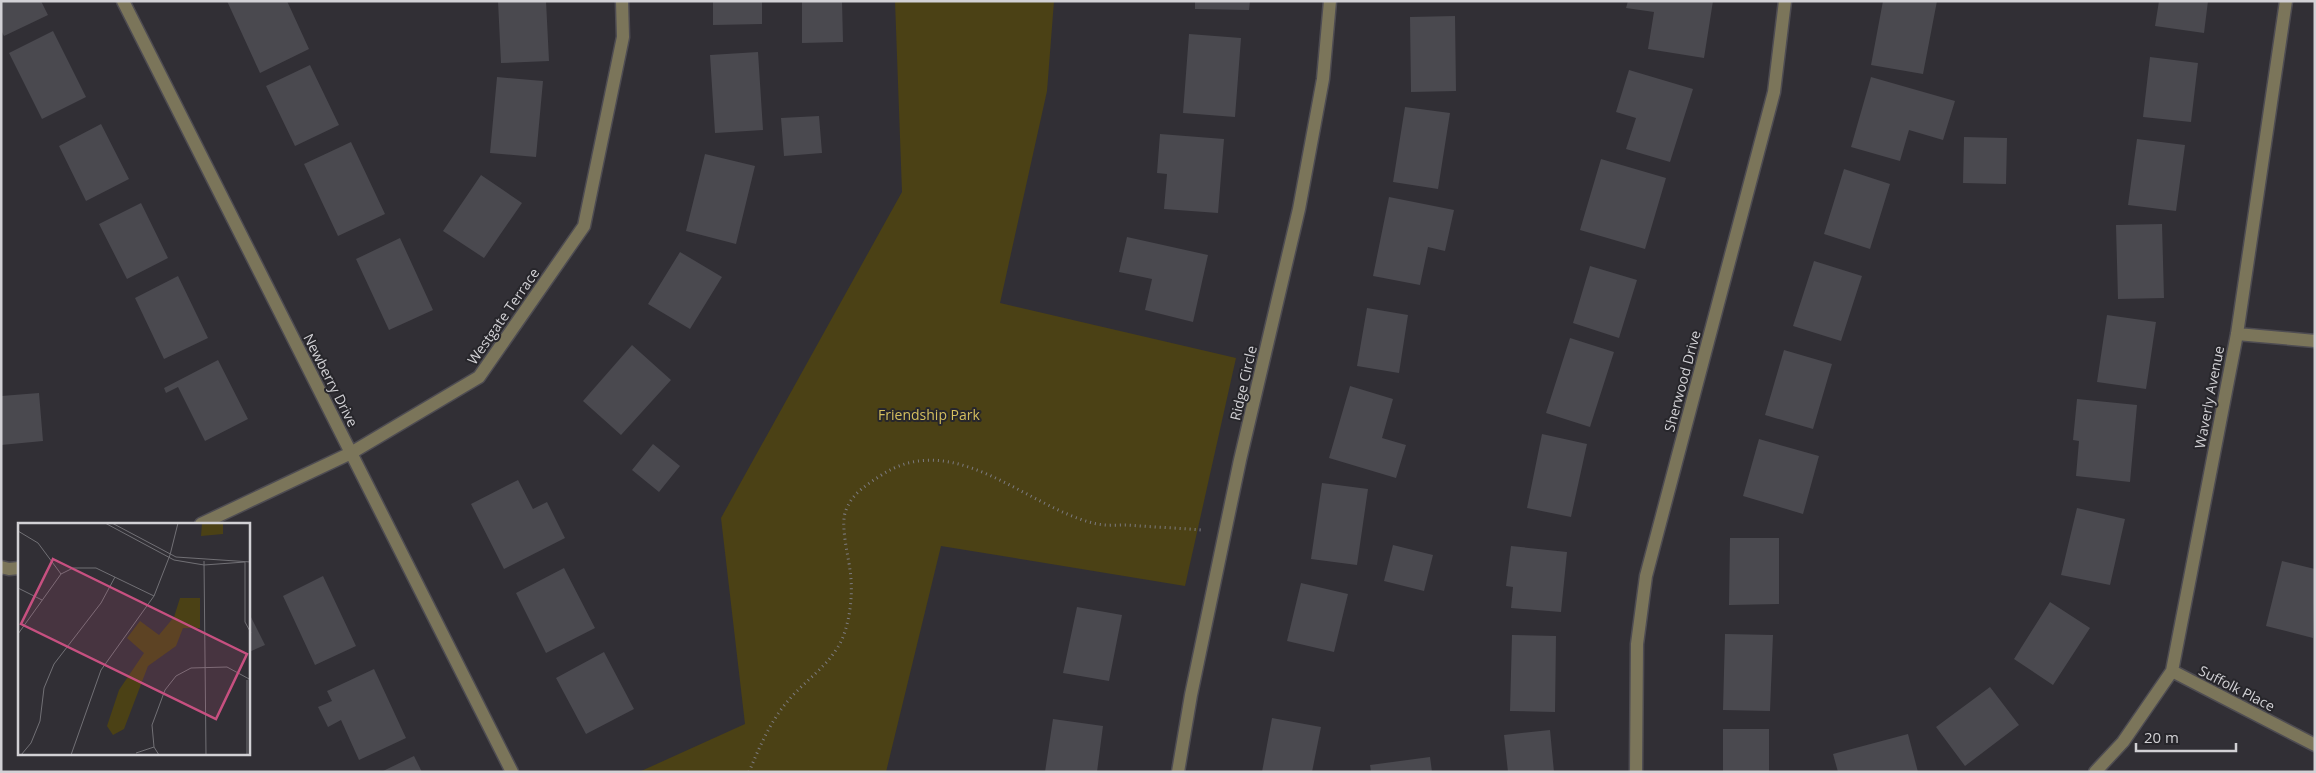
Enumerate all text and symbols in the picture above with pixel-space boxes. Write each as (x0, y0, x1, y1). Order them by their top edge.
street label: Westgate Terrace (463, 264, 543, 368)
street label: Sherwood Drive (1659, 328, 1705, 434)
street label: Newberry Drive (299, 330, 363, 430)
street label: Ridge Circle (1225, 344, 1261, 422)
street label: Waverly Avenue (2190, 344, 2228, 450)
park label: Friendship Park (878, 405, 981, 424)
inset map (18, 523, 250, 756)
street label: Suffolk Place (2196, 661, 2278, 715)
scale bar (2136, 720, 2236, 752)
text: 20 m (2144, 727, 2179, 747)

